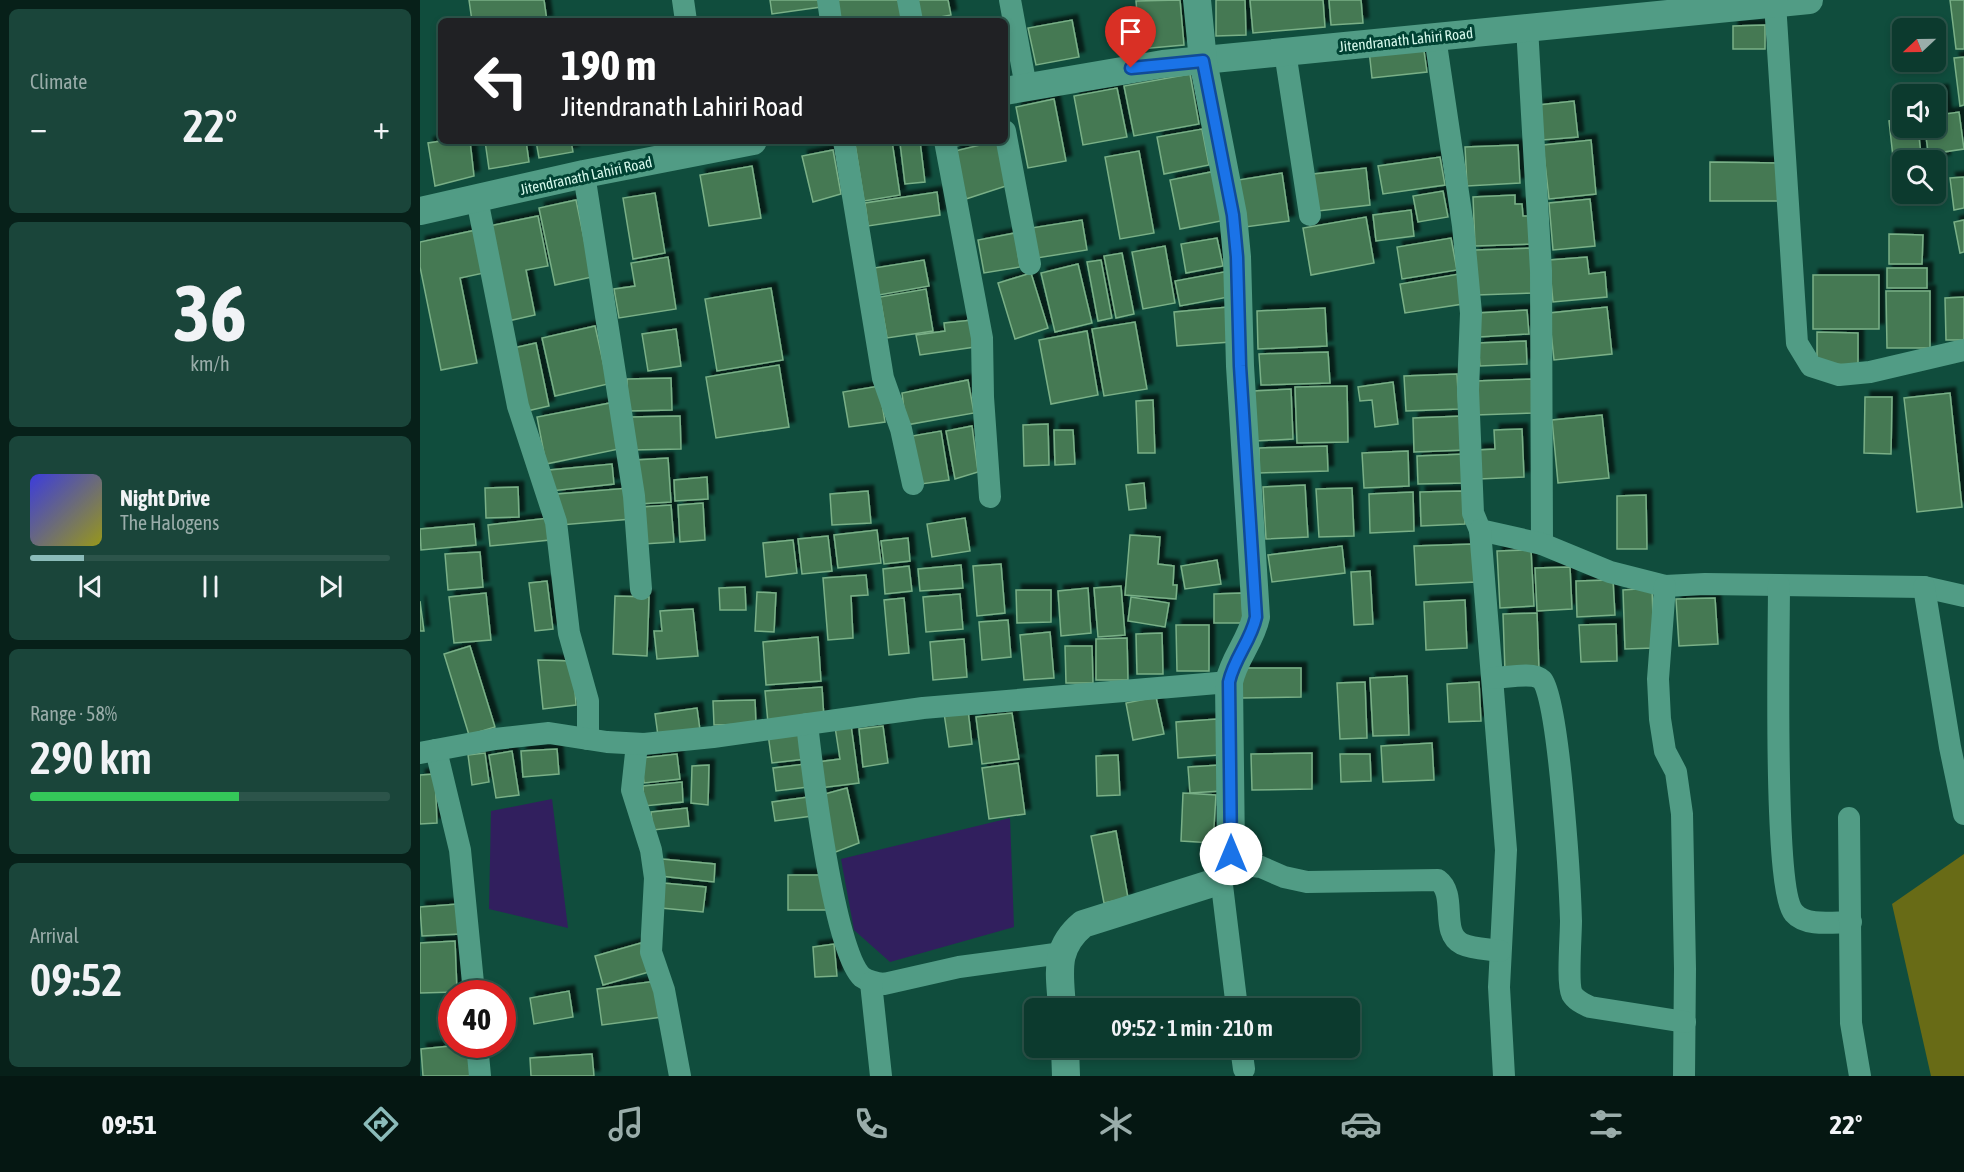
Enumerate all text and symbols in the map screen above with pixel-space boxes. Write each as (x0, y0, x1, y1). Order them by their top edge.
pin (1105, 6, 1156, 68)
icon: arrive (1114, 15, 1147, 48)
north arrow (1892, 18, 1946, 72)
map controls (1892, 18, 1946, 204)
street label: Jitendranath Lahiri Road (1338, 24, 1474, 55)
text: 190 m (561, 41, 656, 89)
icon: left (462, 42, 540, 120)
text: Climate (30, 70, 87, 93)
button: sound (1892, 84, 1946, 138)
text: Jitendranath Lahiri Road (561, 91, 803, 122)
text: 22° (183, 100, 237, 152)
text: − (30, 108, 47, 146)
text: + (373, 108, 390, 146)
button: search (1892, 150, 1946, 204)
street label: Jitendranath Lahiri Road (518, 153, 654, 198)
text: 36 (173, 268, 247, 358)
text: km/h (190, 352, 230, 375)
text: Night Drive (120, 485, 210, 511)
text: The Halogens (120, 511, 219, 534)
icon: previous (74, 570, 107, 603)
icon: pause (194, 570, 227, 603)
icon: next (314, 570, 347, 603)
text: Range · 58% (30, 702, 117, 725)
text: 290 km (30, 732, 152, 784)
position arrow (1199, 822, 1263, 886)
text: Arrival (30, 924, 79, 947)
text: 09:52 (30, 954, 123, 1006)
speed limit sign: 40 (438, 980, 516, 1058)
text: 09:52 · 1 min · 210 m (1111, 1015, 1273, 1041)
icon: directions (360, 1103, 402, 1145)
icon: music (605, 1103, 647, 1145)
icon: phone (850, 1103, 892, 1145)
icon: climate (1095, 1103, 1137, 1145)
icon: car (1340, 1103, 1382, 1145)
icon: filters (1585, 1103, 1627, 1145)
text: 09:51 (101, 1109, 157, 1140)
text: 22° (1830, 1109, 1862, 1140)

